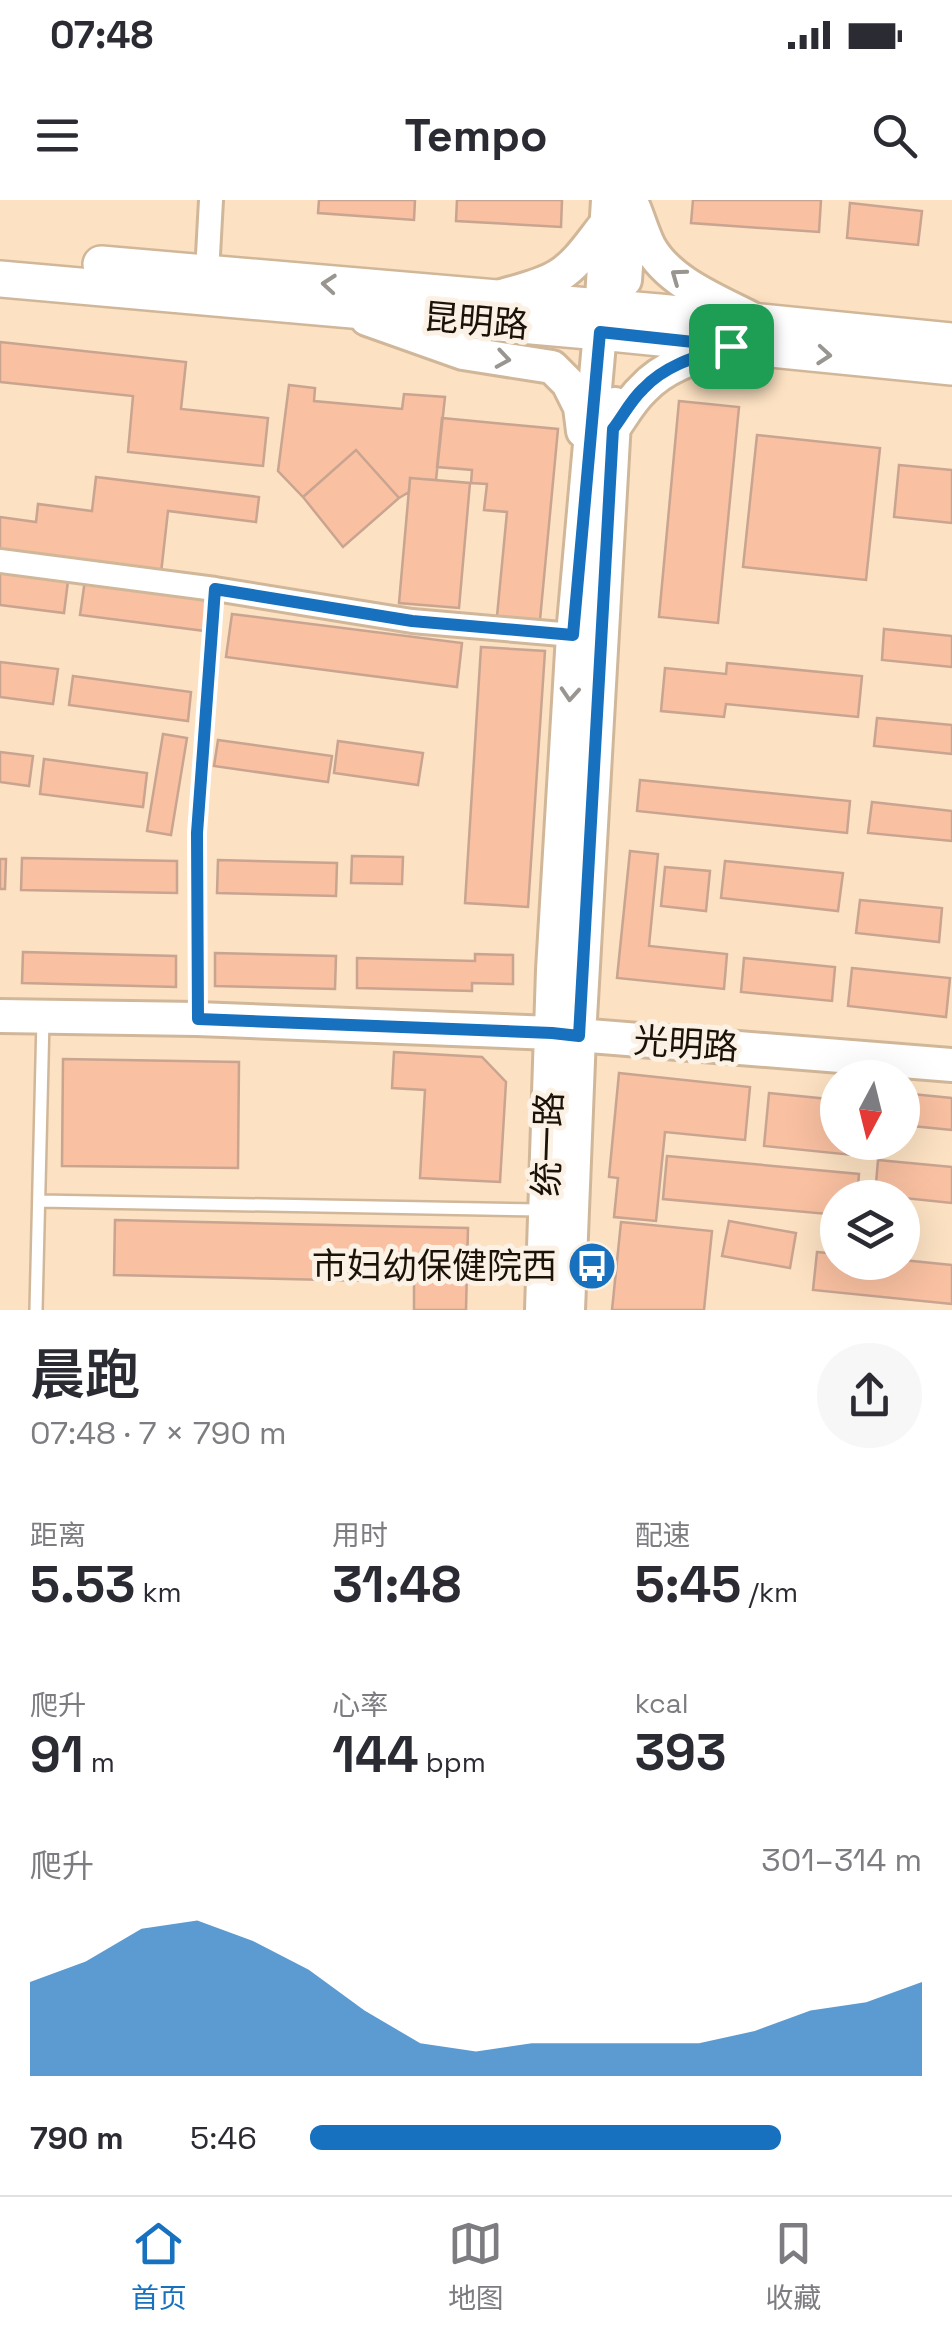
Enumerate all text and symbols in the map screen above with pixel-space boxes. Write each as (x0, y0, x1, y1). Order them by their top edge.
text: 07:48 (50, 11, 153, 59)
text: Tempo (405, 107, 547, 164)
icon: menu (30, 108, 85, 163)
icon: search (867, 108, 922, 163)
one-way arrow (671, 270, 690, 288)
one-way arrow (321, 273, 337, 295)
street label: 昆明路 (422, 295, 530, 347)
pin (689, 304, 774, 389)
icon: arrive (704, 319, 759, 374)
one-way arrow (816, 344, 832, 365)
one-way arrow (495, 348, 511, 369)
one-way arrow (559, 687, 581, 703)
street label: 光明路 (632, 1018, 740, 1070)
north arrow (820, 1060, 920, 1160)
map controls (820, 1060, 920, 1280)
street label: 统一路 (524, 1091, 572, 1197)
button: layers (820, 1180, 920, 1280)
bus stop icon: 市妇幼保健院西 (566, 1240, 618, 1292)
place label: 市妇幼保健院西 (312, 1244, 557, 1288)
text: 晨跑 (30, 1340, 140, 1410)
button: share (817, 1343, 922, 1448)
text: 07:48 · 7 × 790 m (30, 1413, 287, 1453)
text: 距离 (30, 1517, 86, 1553)
text: 用时 (332, 1517, 388, 1553)
text: 配速 (635, 1517, 691, 1553)
text: 5.53 (30, 1553, 135, 1617)
text: 31:48 (332, 1553, 461, 1617)
text: 5:45 (635, 1553, 741, 1617)
text: km (135, 1574, 182, 1610)
text: /km (741, 1574, 798, 1610)
text: kcal (635, 1685, 689, 1721)
text: 爬升 (30, 1687, 86, 1723)
text: 心率 (332, 1687, 388, 1723)
text: 393 (635, 1721, 726, 1785)
text: 91 (30, 1723, 84, 1787)
text: 144 (332, 1723, 419, 1787)
text: m (84, 1744, 115, 1780)
text: bpm (419, 1744, 486, 1780)
text: 301–314 m (761, 1840, 922, 1880)
text: 爬升 (30, 1846, 94, 1886)
text: 790 m (30, 2118, 124, 2158)
text: 5:46 (190, 2118, 257, 2158)
tab: 首页 (131, 2216, 187, 2316)
tab: 地图 (448, 2216, 504, 2316)
tab: 收藏 (765, 2216, 821, 2316)

